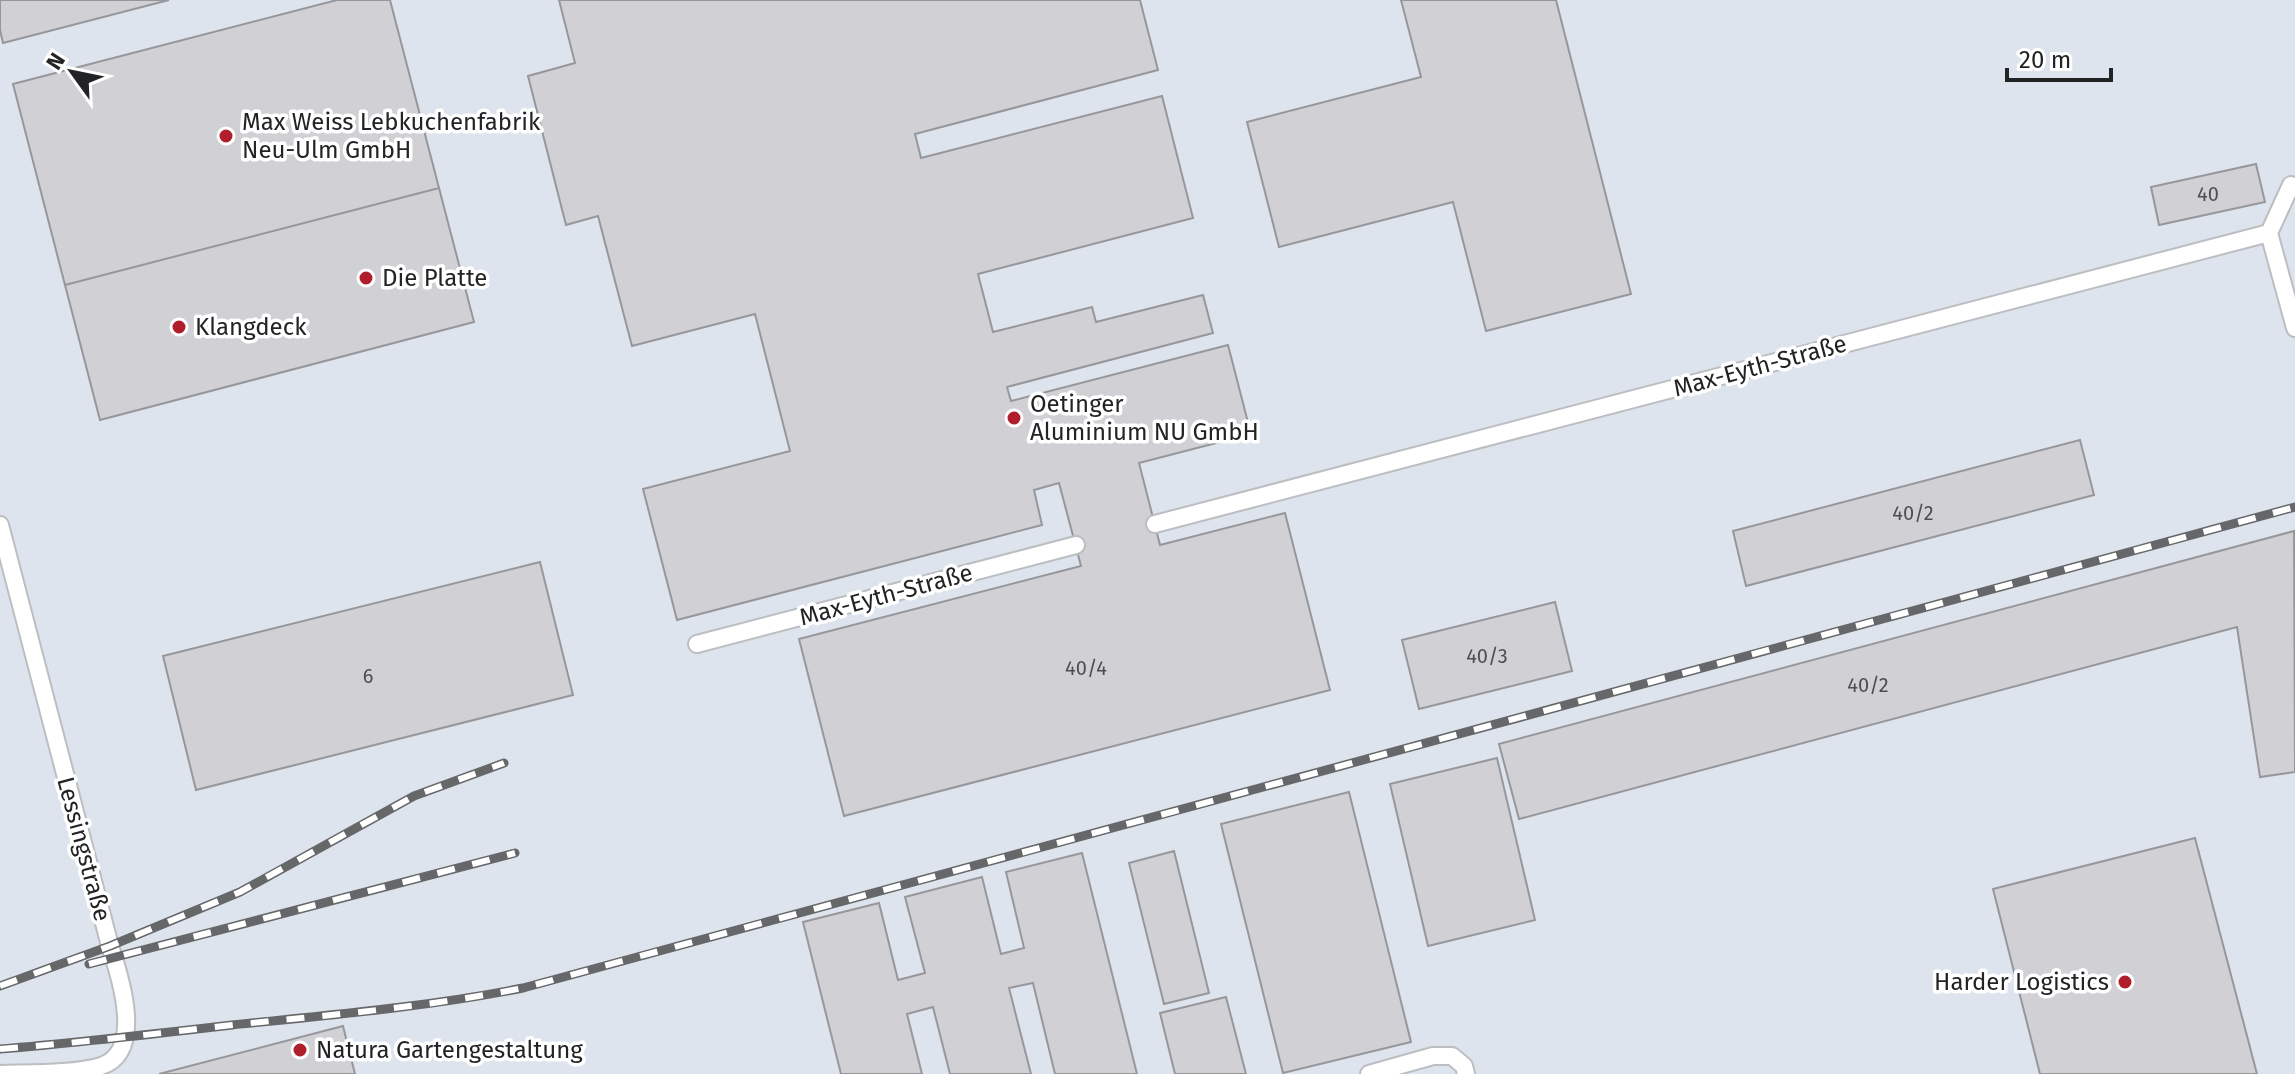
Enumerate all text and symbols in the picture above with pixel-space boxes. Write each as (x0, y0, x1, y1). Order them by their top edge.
north arrow (32, 32, 112, 112)
scale bar (2007, 32, 2111, 82)
text: 20 m (2019, 46, 2071, 74)
text: N (40, 48, 71, 75)
place label: Max Weiss Lebkuchenfabrik Neu-Ulm GmbH (242, 108, 541, 164)
marker: Max Weiss Lebkuchenfabrik Neu-Ulm GmbH (217, 127, 235, 145)
house number: 40 (2197, 182, 2219, 206)
place label: Die Platte (382, 264, 487, 292)
marker: Die Platte (357, 269, 375, 287)
place label: Klangdeck (195, 313, 307, 341)
marker: Klangdeck (170, 318, 188, 336)
street label: Max-Eyth-Straße (1670, 329, 1850, 403)
place label: Oetinger Aluminium NU GmbH (1030, 390, 1259, 446)
marker: Oetinger Aluminium NU GmbH (1005, 409, 1023, 427)
house number: 40/2 (1892, 501, 1934, 525)
street label: Max-Eyth-Straße (796, 558, 976, 632)
house number: 40/3 (1466, 644, 1508, 668)
house number: 40/4 (1065, 656, 1107, 680)
house number: 6 (363, 664, 373, 688)
house number: 40/2 (1847, 673, 1889, 697)
street label: Lessingstraße (51, 774, 117, 924)
place label: Harder Logistics (1934, 968, 2109, 996)
marker: Harder Logistics (2116, 973, 2134, 991)
place label: Natura Gartengestaltung (316, 1036, 583, 1064)
marker: Natura Gartengestaltung (291, 1041, 309, 1059)

